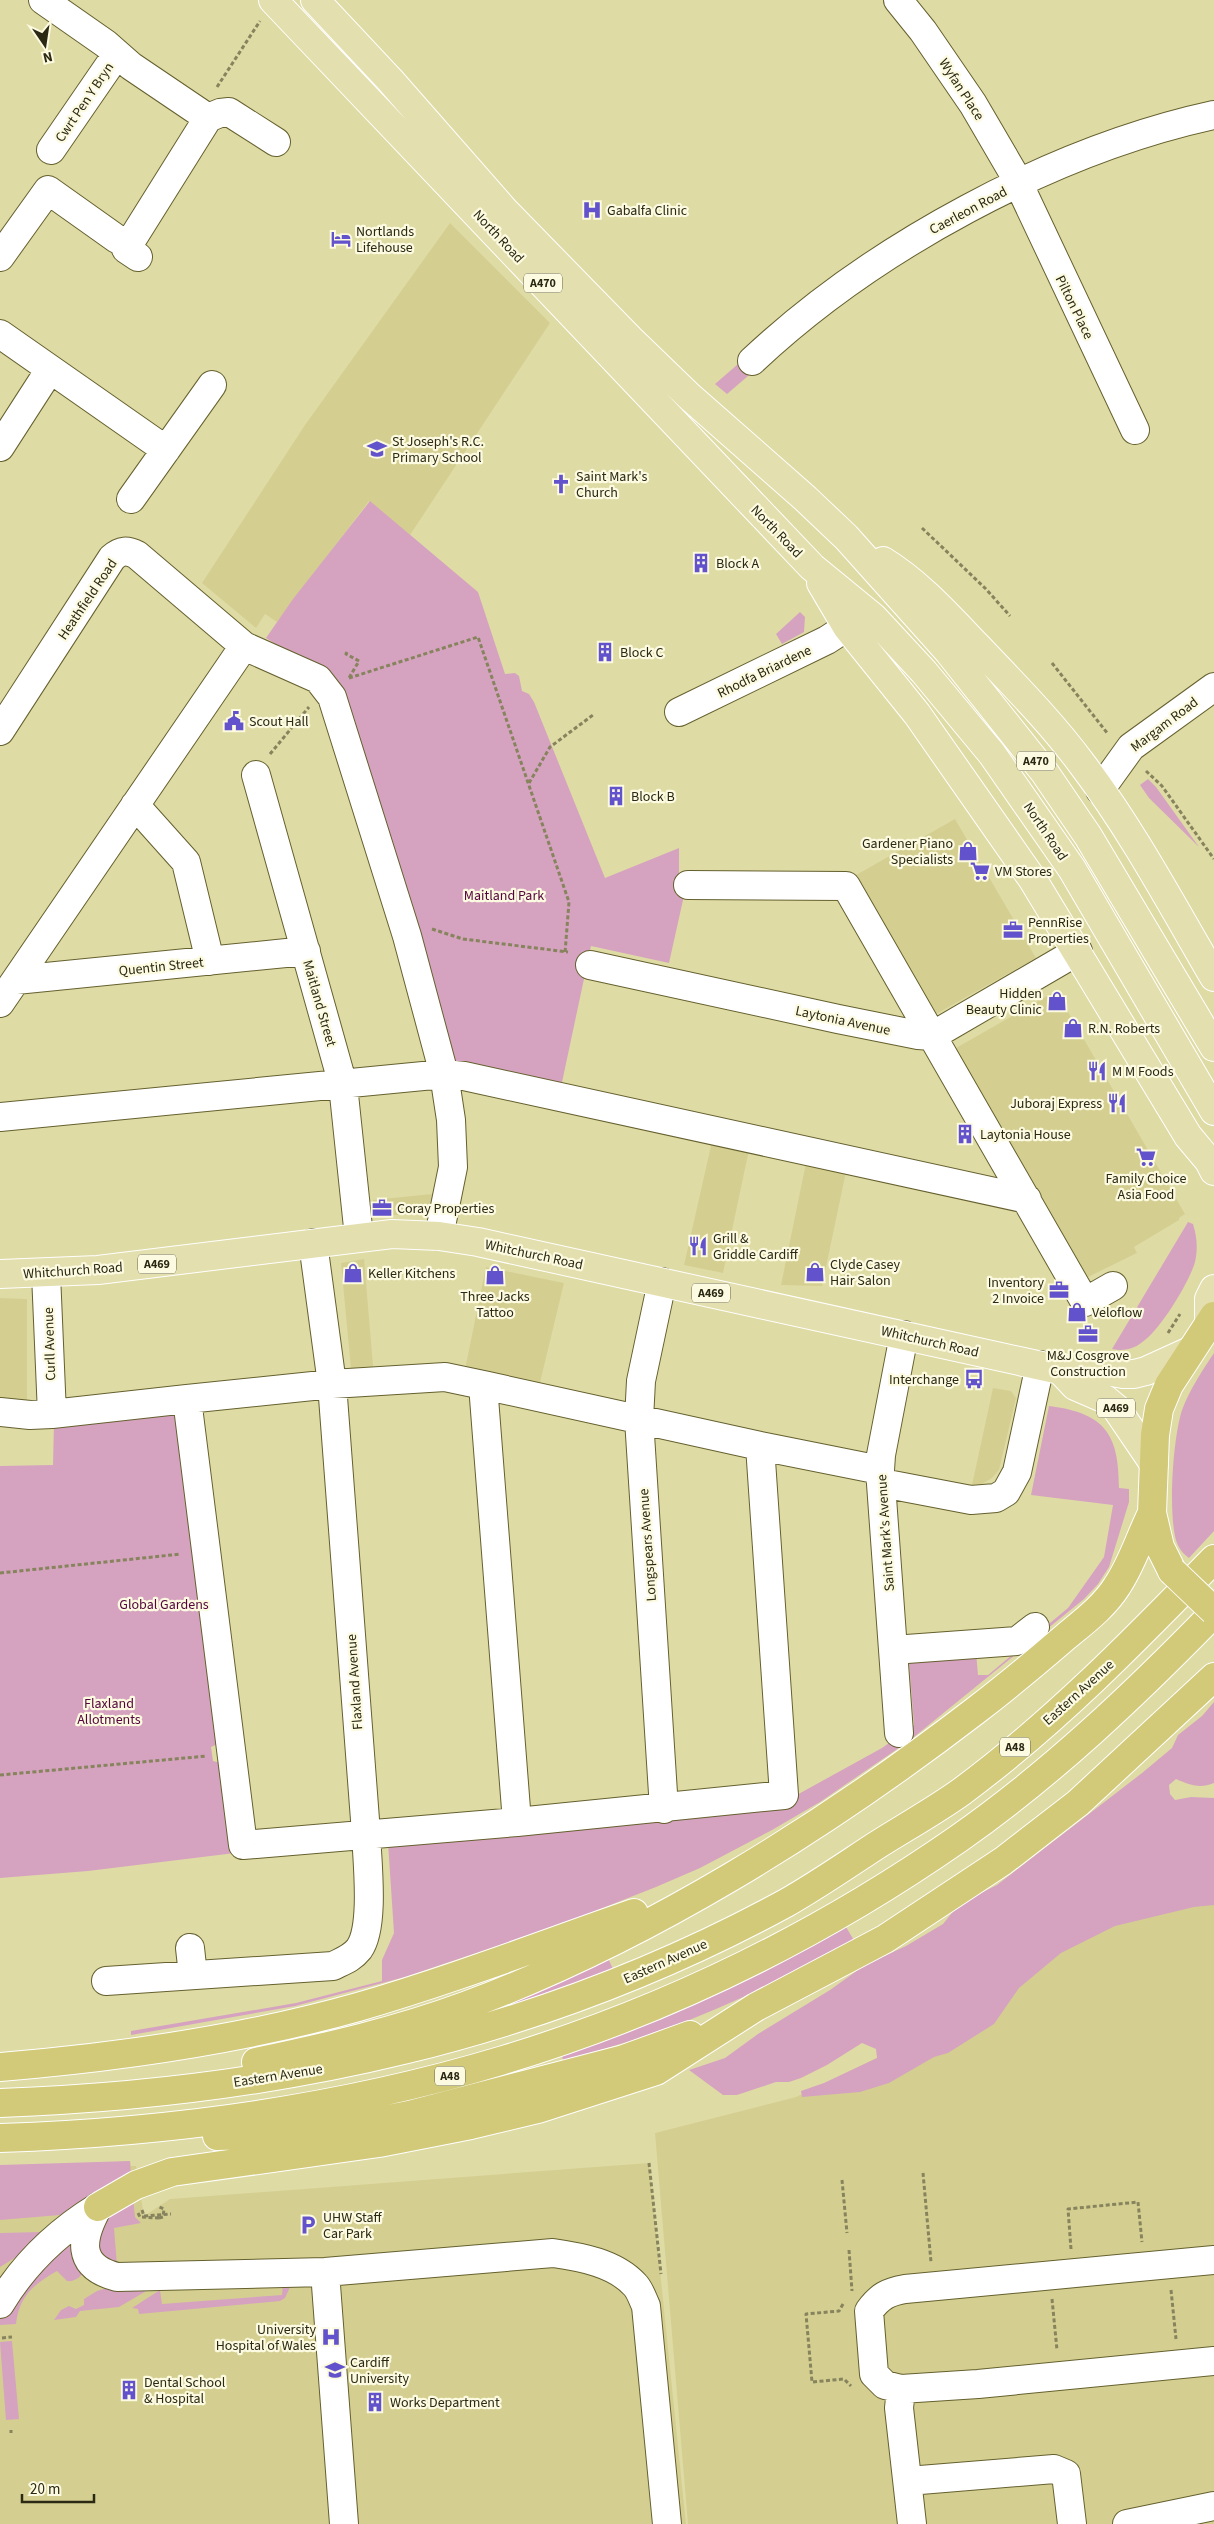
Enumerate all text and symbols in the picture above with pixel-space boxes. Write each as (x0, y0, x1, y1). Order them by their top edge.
north arrow (20, 20, 70, 70)
text: N (41, 46, 54, 67)
street label: Wyfan Place (934, 55, 989, 125)
street label: Cwrt Pen Y Bryn (51, 59, 119, 146)
street label: Caerleon Road (926, 182, 1011, 240)
hospital icon: Gabalfa Clinic (581, 199, 603, 221)
place label: Gabalfa Clinic (607, 201, 688, 221)
street label: North Road (468, 205, 528, 268)
place label: Nortlands Lifehouse (356, 222, 414, 258)
hotel icon: Nortlands Lifehouse (330, 228, 352, 250)
street label: Pilton Place (1050, 272, 1098, 343)
road number: A470 (524, 274, 562, 292)
place label: St Joseph's R.C. Primary School (392, 432, 484, 468)
school or university icon: St Joseph's R.C. Primary School (366, 438, 388, 460)
place label: Saint Mark's Church (576, 467, 647, 503)
church icon: Saint Mark's Church (550, 473, 572, 495)
street label: North Road (746, 501, 807, 563)
building icon: Block A (690, 552, 712, 574)
place label: Block A (716, 554, 760, 574)
street label: Heathfield Road (53, 555, 122, 644)
street label: Rhodfa Briardene (714, 640, 815, 703)
building icon: Block C (594, 641, 616, 663)
place label: Block C (620, 643, 664, 663)
street label: Margam Road (1127, 693, 1203, 757)
public building icon: Scout Hall (223, 710, 245, 732)
place label: Scout Hall (249, 712, 309, 732)
road number: A470 (1017, 751, 1055, 770)
building icon: Block B (605, 785, 627, 807)
place label: Block B (631, 787, 675, 807)
street label: North Road (1018, 798, 1072, 865)
place label: Gardener Piano Specialists (862, 834, 953, 870)
shop icon: Gardener Piano Specialists (957, 840, 979, 862)
supermarket icon: VM Stores (969, 860, 991, 882)
place label: VM Stores (995, 862, 1052, 882)
park label: Maitland Park (464, 886, 544, 906)
place label: PennRise Properties (1028, 913, 1089, 949)
office icon: PennRise Properties (1002, 919, 1024, 941)
street label: Quentin Street (118, 953, 205, 981)
street label: Maitland Street (297, 958, 341, 1049)
place label: Hidden Beauty Clinic (966, 984, 1043, 1020)
shop icon: Hidden Beauty Clinic (1046, 990, 1068, 1012)
street label: Laytonia Avenue (793, 1001, 892, 1041)
shop icon: R.N. Roberts (1062, 1017, 1084, 1039)
place label: R.N. Roberts (1088, 1019, 1160, 1039)
restaurant icon: M M Foods (1086, 1060, 1108, 1082)
place label: M M Foods (1112, 1062, 1174, 1082)
restaurant icon: Juboraj Express (1106, 1092, 1128, 1114)
place label: Juboraj Express (1010, 1094, 1102, 1114)
building icon: Laytonia House (954, 1123, 976, 1145)
place label: Laytonia House (980, 1125, 1071, 1145)
supermarket icon: Family Choice Asia Food (1135, 1146, 1157, 1168)
place label: Family Choice Asia Food (1105, 1169, 1187, 1205)
office icon: Coray Properties (371, 1197, 393, 1219)
place label: Coray Properties (397, 1199, 494, 1219)
place label: Grill & Griddle Cardiff (713, 1229, 799, 1265)
street label: Whitchurch Road (483, 1235, 585, 1275)
restaurant icon: Grill & Griddle Cardiff (687, 1235, 709, 1257)
road number: A469 (138, 1254, 176, 1274)
place label: Clyde Casey Hair Salon (830, 1255, 900, 1291)
street label: Whitchurch Road (23, 1258, 124, 1284)
shop icon: Clyde Casey Hair Salon (804, 1261, 826, 1283)
shop icon: Keller Kitchens (342, 1262, 364, 1284)
place label: Keller Kitchens (368, 1264, 455, 1284)
shop icon: Three Jacks Tattoo (484, 1264, 506, 1286)
place label: Inventory 2 Invoice (988, 1273, 1044, 1309)
office icon: Inventory 2 Invoice (1048, 1279, 1070, 1301)
road number: A469 (692, 1284, 730, 1302)
place label: Three Jacks Tattoo (460, 1287, 530, 1323)
shop icon: Veloflow (1066, 1301, 1088, 1323)
place label: Veloflow (1092, 1303, 1142, 1323)
street label: Curll Avenue (39, 1307, 61, 1381)
street label: Whitchurch Road (879, 1321, 981, 1363)
office icon: M&J Cosgrove Construction (1077, 1323, 1099, 1345)
place label: M&J Cosgrove Construction (1047, 1346, 1129, 1382)
bus stop icon: Interchange (963, 1368, 985, 1390)
place label: Interchange (889, 1370, 959, 1390)
road number: A469 (1097, 1399, 1135, 1418)
street label: Saint Mark's Avenue (872, 1474, 900, 1592)
street label: Longspears Avenue (634, 1488, 662, 1602)
park label: Global Gardens (119, 1595, 209, 1615)
street label: Flaxland Avenue (342, 1633, 368, 1730)
street label: Eastern Avenue (1039, 1655, 1119, 1730)
park label: Flaxland Allotments (77, 1694, 141, 1730)
road number: A48 (1000, 1738, 1030, 1756)
street label: Eastern Avenue (620, 1934, 711, 1989)
street label: Eastern Avenue (232, 2059, 324, 2093)
road number: A48 (435, 2066, 465, 2086)
place label: UHW Staff Car Park (323, 2208, 383, 2244)
parking icon: UHW Staff Car Park (297, 2214, 319, 2236)
place label: University Hospital of Wales (216, 2320, 316, 2356)
hospital icon: University Hospital of Wales (320, 2326, 342, 2348)
place label: Cardiff University (350, 2353, 409, 2389)
school or university icon: Cardiff University (324, 2359, 346, 2381)
place label: Dental School & Hospital (144, 2373, 226, 2409)
building icon: Dental School & Hospital (118, 2379, 140, 2401)
building icon: Works Department (364, 2391, 386, 2413)
place label: Works Department (390, 2393, 500, 2413)
scale bar (22, 2472, 95, 2504)
text: 20 m (30, 2479, 60, 2500)

